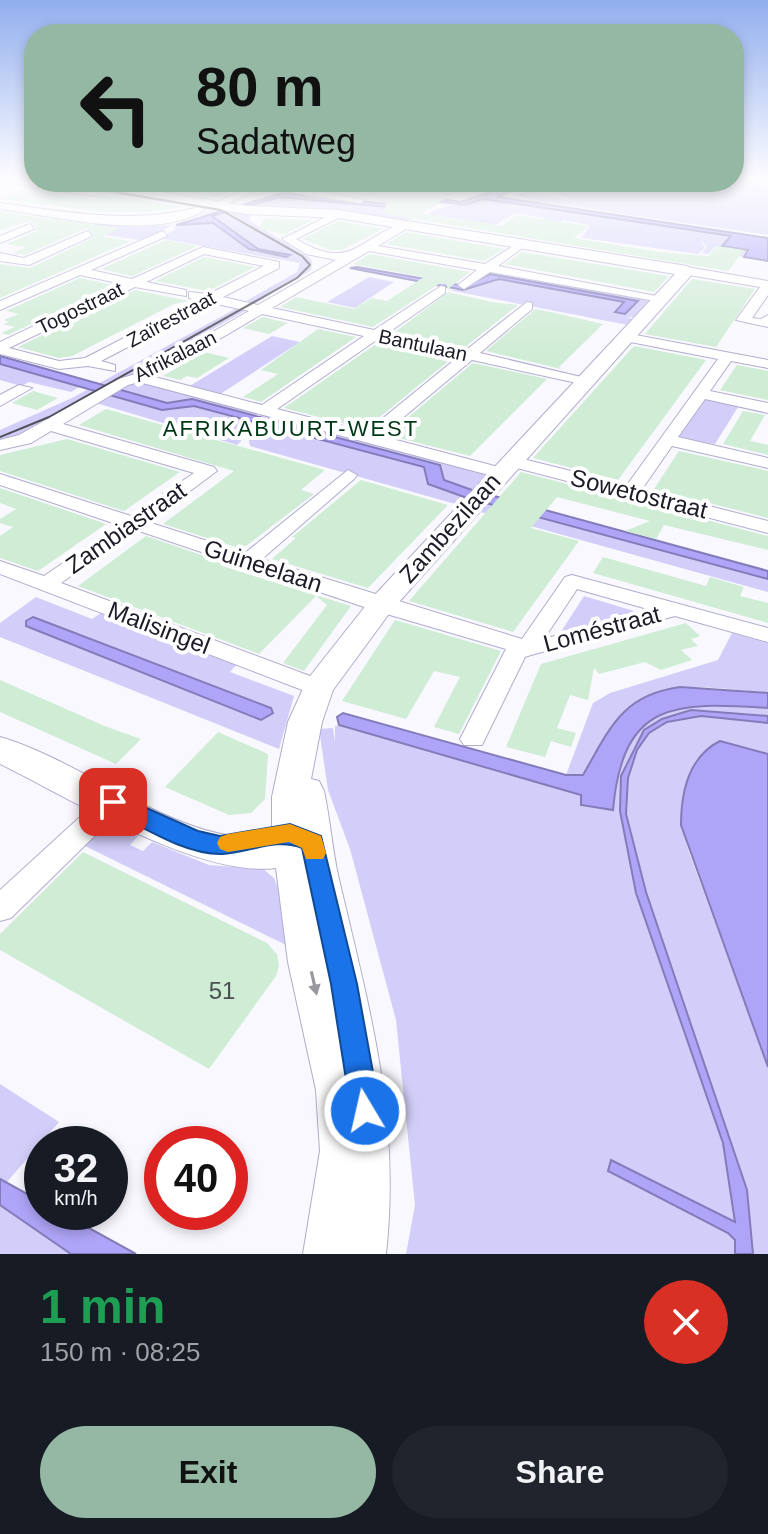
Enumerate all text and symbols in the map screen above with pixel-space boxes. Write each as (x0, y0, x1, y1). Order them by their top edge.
text: 80 m (196, 55, 324, 118)
icon: left (64, 56, 168, 160)
text: Sadatweg (196, 121, 356, 162)
street label: Togostraat (33, 277, 127, 338)
street label: Zaïrestraat (123, 286, 219, 351)
street label: Bantulaan (377, 325, 469, 365)
street label: Afrikalaan (130, 326, 220, 386)
district label: AFRIKABUURT-WEST (163, 416, 419, 441)
street label: Sowetostraat (568, 463, 711, 524)
street label: Zambezilaan (394, 468, 506, 588)
street label: Zambiastraat (61, 476, 191, 579)
street label: Guineelaan (201, 534, 326, 597)
street label: Malisingel (105, 596, 214, 659)
street label: Loméstraat (540, 600, 664, 657)
pin (79, 768, 147, 836)
icon: arrive (91, 780, 135, 824)
one-way arrow (309, 971, 321, 996)
house number: 51 (209, 977, 235, 1004)
position arrow (323, 1069, 407, 1153)
speed limit sign: 40 (144, 1126, 248, 1230)
text: 32 (54, 1146, 98, 1190)
text: km/h (54, 1187, 98, 1209)
text: 1 min (40, 1280, 165, 1333)
button: close (644, 1280, 728, 1364)
text: 150 m · 08:25 (40, 1337, 200, 1367)
button: Exit (40, 1426, 376, 1518)
button: Share (392, 1426, 728, 1518)

